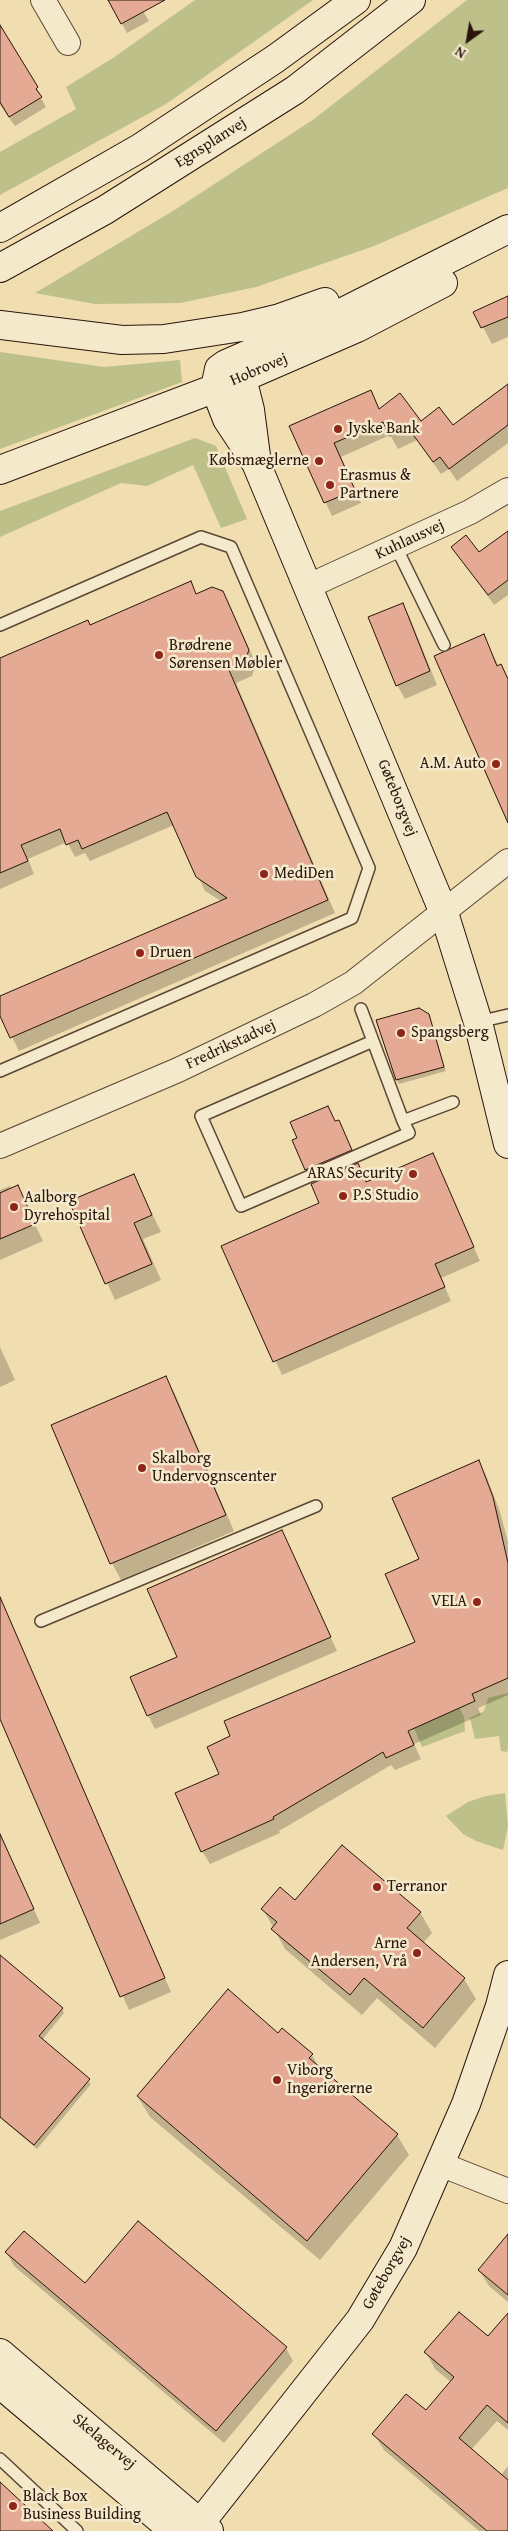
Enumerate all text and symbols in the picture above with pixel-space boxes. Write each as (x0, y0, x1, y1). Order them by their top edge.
north arrow (443, 15, 493, 65)
text: N (451, 42, 469, 64)
street label: Egnsplanvej (172, 114, 250, 172)
street label: Hobrovej (227, 349, 291, 391)
place label: Jyske Bank (348, 419, 420, 439)
marker: Jyske Bank (332, 423, 344, 435)
place label: Købsmæglerne (209, 451, 309, 471)
marker: Købsmæglerne (313, 455, 325, 467)
place label: Erasmus & Partnere (340, 466, 411, 504)
marker: Erasmus & Partnere (324, 479, 336, 491)
street label: Kuhlausvej (373, 516, 447, 564)
place label: Brødrene Sørensen Møbler (169, 636, 282, 674)
marker: Brødrene Sørensen Møbler (153, 649, 165, 661)
place label: A.M. Auto (420, 754, 486, 774)
street label: Gøteborgvej (373, 757, 421, 839)
marker: A.M. Auto (490, 758, 502, 770)
place label: MediDen (274, 864, 334, 884)
marker: MediDen (258, 868, 270, 880)
place label: Druen (150, 943, 191, 963)
marker: Druen (134, 947, 146, 959)
street label: Fredrikstadvej (183, 1016, 279, 1074)
place label: Spangsberg (411, 1023, 489, 1043)
marker: Spangsberg (395, 1027, 407, 1039)
place label: ARAS Security (307, 1164, 403, 1184)
marker: ARAS Security (407, 1168, 419, 1180)
place label: P.S Studio (353, 1186, 419, 1206)
place label: Aalborg Dyrehospital (24, 1188, 110, 1226)
marker: P.S Studio (337, 1190, 349, 1202)
marker: Aalborg Dyrehospital (8, 1201, 20, 1213)
place label: Skalborg Undervognscenter (152, 1449, 277, 1487)
marker: Skalborg Undervognscenter (136, 1462, 148, 1474)
place label: VELA (431, 1592, 467, 1612)
marker: VELA (471, 1596, 483, 1608)
place label: Terranor (387, 1877, 447, 1897)
marker: Terranor (371, 1881, 383, 1893)
place label: Arne Andersen, Vrå (311, 1934, 407, 1972)
marker: Arne Andersen, Vrå (411, 1947, 423, 1959)
place label: Viborg Ingeriørerne (287, 2061, 373, 2099)
marker: Viborg Ingeriørerne (271, 2074, 283, 2086)
street label: Gøteborgvej (358, 2233, 416, 2313)
street label: Skelagervej (68, 2410, 140, 2474)
place label: Black Box Business Building (23, 2487, 141, 2525)
marker: Black Box Business Building (7, 2500, 19, 2512)

